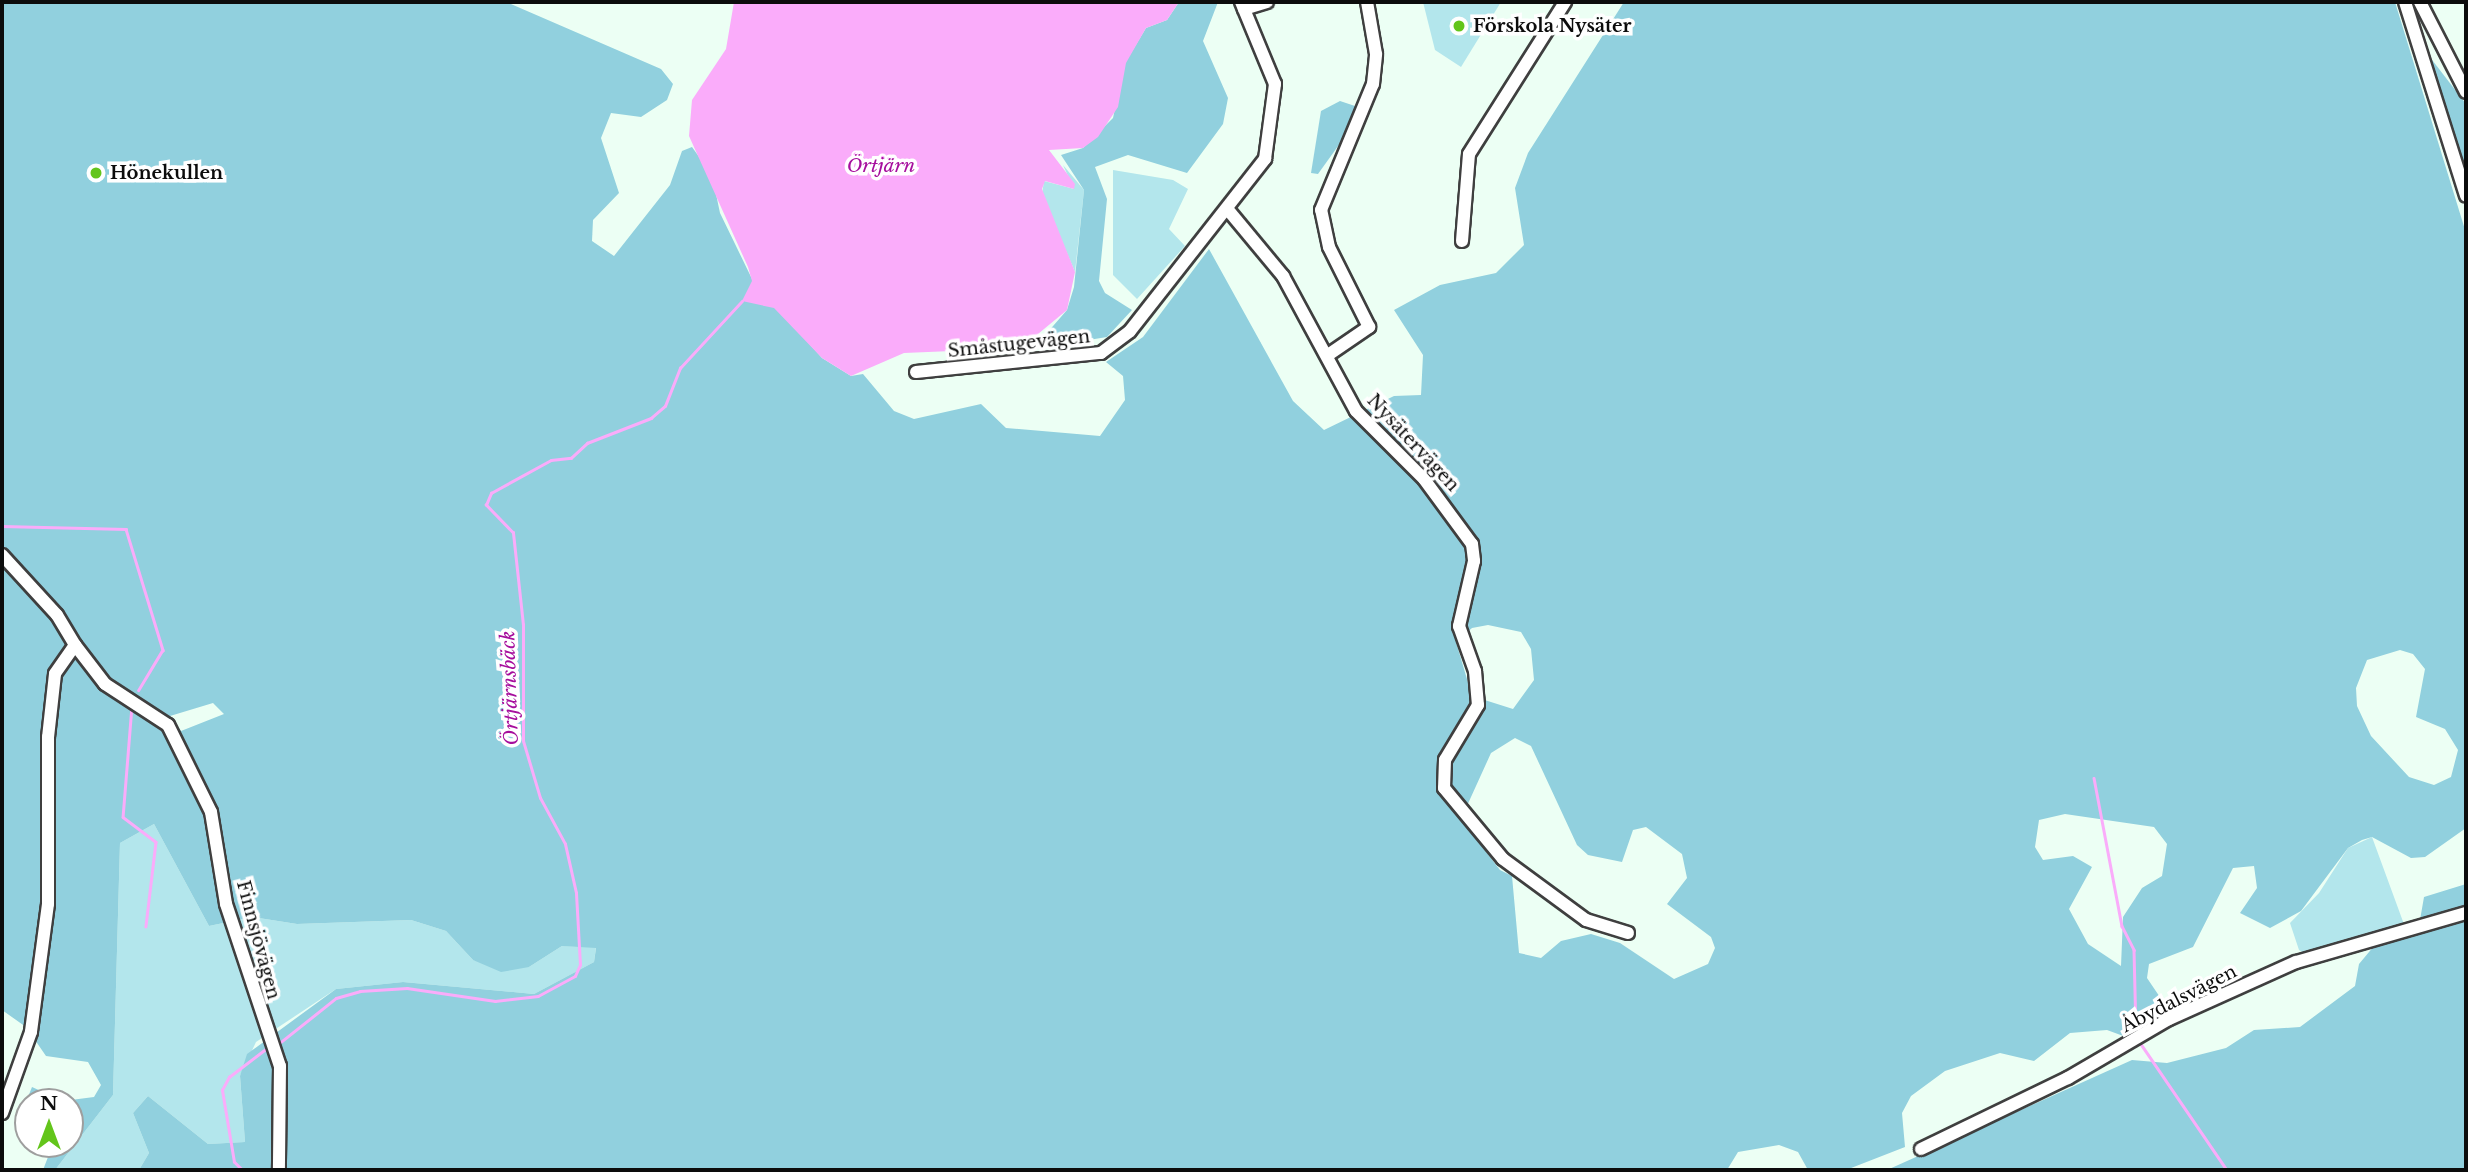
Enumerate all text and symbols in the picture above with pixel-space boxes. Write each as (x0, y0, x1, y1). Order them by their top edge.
place label: Förskola Nysäter (1473, 15, 1631, 37)
marker: Förskola Nysäter (1451, 18, 1467, 34)
water label: Örtjärn (847, 155, 915, 177)
place label: Hönekullen (110, 162, 223, 184)
marker: Hönekullen (88, 165, 104, 181)
street label: Småstugevägen (947, 326, 1091, 362)
street label: Nysätervägen (1362, 390, 1464, 496)
water label: Örtjärnsbäck (497, 630, 523, 746)
street label: Finnsjövägen (232, 878, 284, 1002)
street label: Åbydalsvägen (2118, 961, 2240, 1037)
north arrow (14, 1088, 84, 1158)
text: N (40, 1092, 58, 1115)

